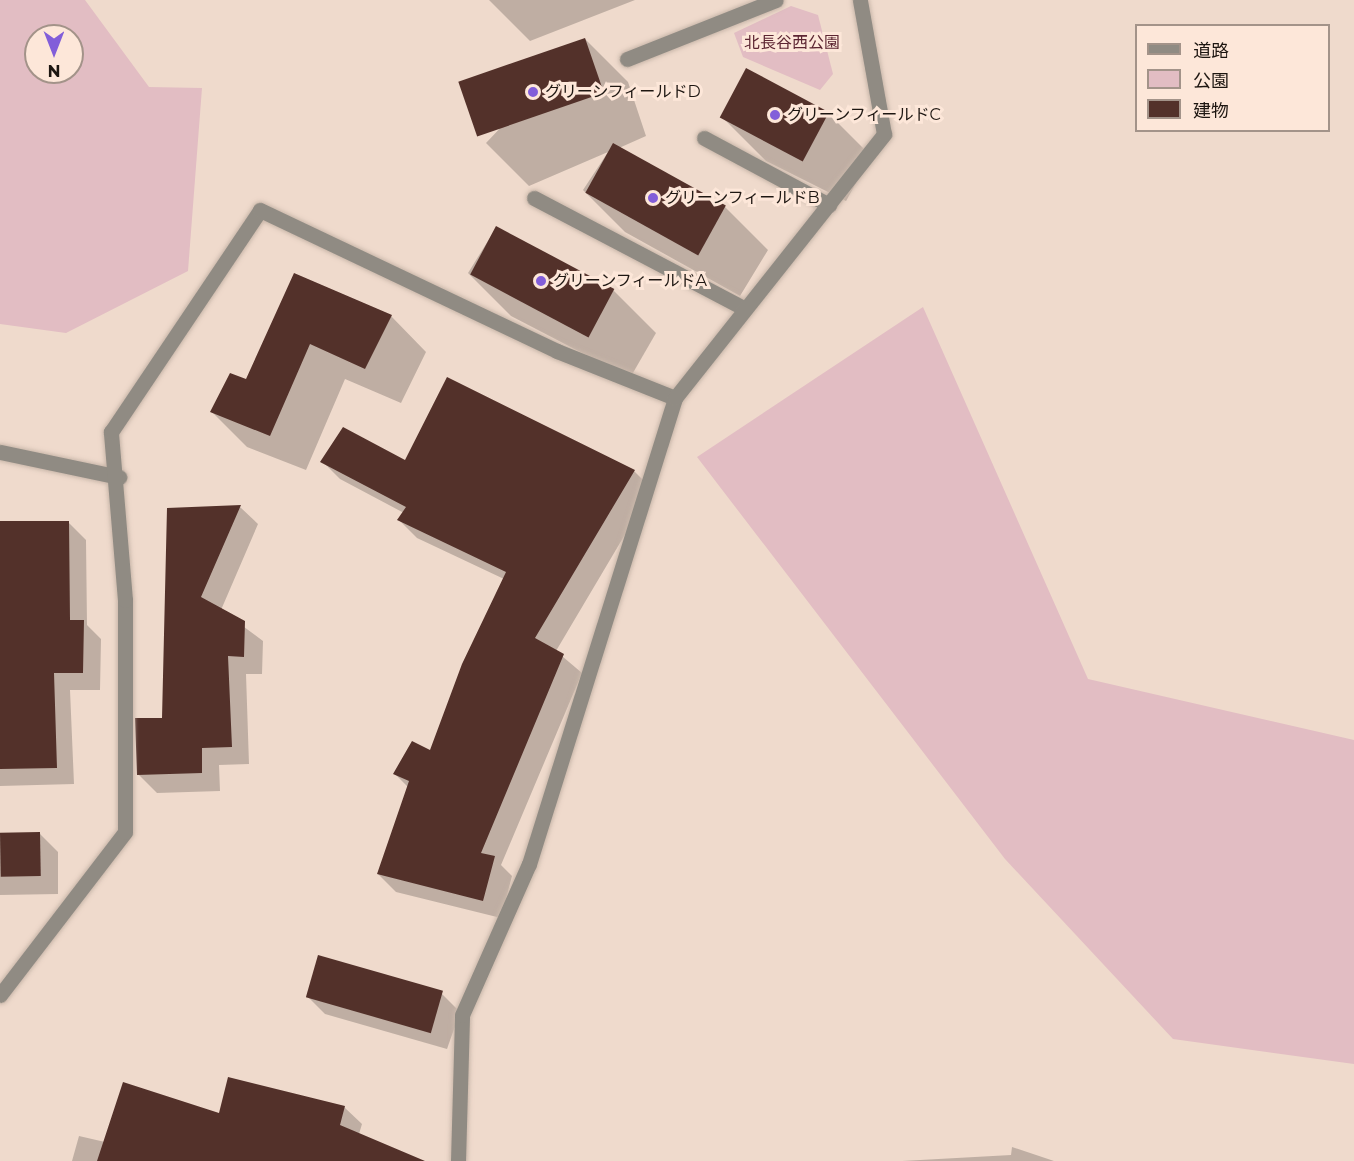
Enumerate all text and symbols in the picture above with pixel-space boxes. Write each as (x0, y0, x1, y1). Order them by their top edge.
north arrow (24, 24, 84, 84)
legend (1135, 24, 1330, 132)
park label: 北長谷西公園 (744, 33, 840, 53)
text: 道路 (1193, 40, 1229, 62)
text: N (48, 61, 60, 80)
text: 公園 (1193, 70, 1229, 92)
place label: グリーンフィールドD (545, 82, 702, 102)
marker: グリーンフィールドD (526, 85, 540, 99)
text: 建物 (1193, 100, 1229, 122)
place label: グリーンフィールドC (787, 105, 942, 125)
marker: グリーンフィールドC (768, 108, 782, 122)
place label: グリーンフィールドB (665, 188, 821, 208)
marker: グリーンフィールドB (646, 191, 660, 205)
place label: グリーンフィールドA (553, 271, 708, 291)
marker: グリーンフィールドA (534, 274, 548, 288)

